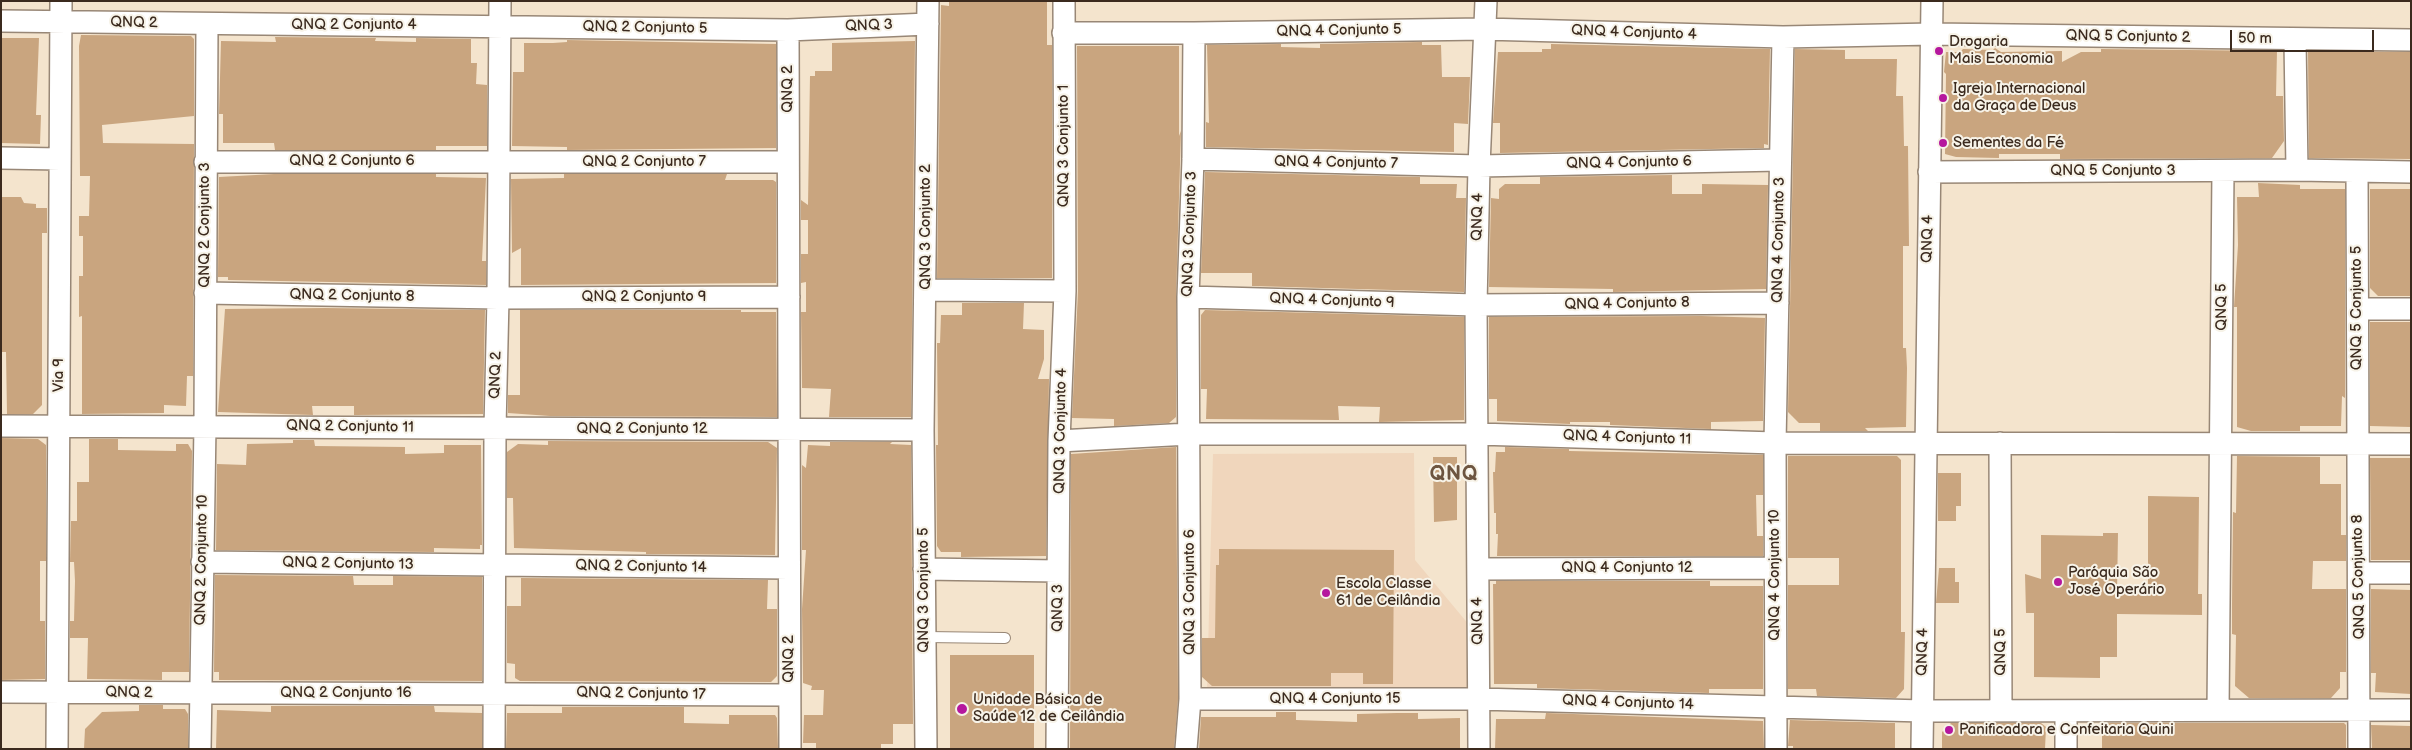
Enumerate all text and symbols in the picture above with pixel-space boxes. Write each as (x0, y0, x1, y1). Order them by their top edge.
street label: QNQ 2 (110, 14, 158, 32)
street label: QNQ 2 Conjunto 4 (291, 16, 417, 34)
street label: QNQ 3 (845, 16, 893, 36)
street label: QNQ 2 Conjunto 5 (582, 18, 708, 38)
scale bar (2232, 20, 2376, 52)
street label: QNQ 4 Conjunto 5 (1276, 21, 1402, 41)
street label: QNQ 4 Conjunto 4 (1571, 22, 1697, 44)
street label: QNQ 5 Conjunto 2 (2065, 27, 2191, 47)
text: 50 m (2238, 29, 2272, 48)
place label: Drogaria Mais Economia (1949, 33, 2053, 68)
marker: Drogaria Mais Economia (1933, 45, 1945, 57)
street label: QNQ 2 (779, 65, 797, 113)
place label: Igreja Internacional da Graça de Deus (1953, 80, 2085, 115)
street label: QNQ 3 Conjunto 1 (1055, 85, 1073, 207)
marker: Igreja Internacional da Graça de Deus (1937, 92, 1949, 104)
place label: Sementes da Fé (1953, 134, 2064, 152)
marker: Sementes da Fé (1937, 137, 1949, 149)
street label: QNQ 2 Conjunto 6 (289, 152, 415, 170)
street label: QNQ 2 Conjunto 7 (582, 153, 706, 171)
street label: QNQ 4 Conjunto 7 (1274, 153, 1398, 173)
street label: QNQ 4 Conjunto 6 (1566, 153, 1692, 173)
street label: QNQ 2 Conjunto 3 (196, 162, 214, 288)
street label: QNQ 5 Conjunto 3 (2050, 162, 2176, 180)
street label: QNQ 3 Conjunto 2 (917, 164, 935, 290)
street label: QNQ 3 Conjunto 3 (1179, 171, 1201, 297)
street label: QNQ 4 Conjunto 3 (1769, 177, 1789, 303)
street label: QNQ 4 (1469, 193, 1487, 241)
street label: QNQ 4 (1919, 215, 1937, 263)
street label: QNQ 5 Conjunto 5 (2348, 246, 2366, 370)
street label: QNQ 5 (2213, 283, 2231, 331)
street label: QNQ 2 Conjunto 8 (289, 286, 415, 306)
street label: QNQ 2 Conjunto 9 (582, 288, 706, 306)
street label: QNQ 4 Conjunto 9 (1269, 290, 1395, 312)
street label: QNQ 4 Conjunto 8 (1564, 294, 1690, 314)
street label: QNQ 2 (486, 351, 506, 399)
street label: Via 9 (50, 358, 68, 392)
street label: QNQ 3 Conjunto 4 (1051, 368, 1071, 494)
street label: QNQ 2 Conjunto 11 (286, 417, 414, 437)
street label: QNQ 2 Conjunto 12 (577, 420, 707, 438)
street label: QNQ 4 Conjunto 11 (1563, 427, 1691, 449)
district label: QNQ (1429, 463, 1479, 487)
street label: QNQ 2 Conjunto 10 (192, 494, 212, 626)
street label: QNQ 4 Conjunto 10 (1766, 509, 1784, 641)
street label: QNQ 5 Conjunto 8 (2349, 514, 2369, 640)
street label: QNQ 3 Conjunto 5 (915, 527, 933, 653)
street label: QNQ 3 Conjunto 6 (1181, 529, 1199, 655)
street label: QNQ 2 Conjunto 13 (282, 554, 414, 574)
street label: QNQ 2 Conjunto 14 (575, 557, 707, 577)
street label: QNQ 4 Conjunto 12 (1561, 559, 1693, 577)
place label: Paróquia São José Operário (2068, 564, 2165, 599)
place label: Escola Classe 61 de Ceilândia (1336, 575, 1440, 610)
marker: Paróquia São José Operário (2052, 576, 2064, 588)
street label: QNQ 3 (1049, 584, 1067, 632)
marker: Escola Classe 61 de Ceilândia (1320, 587, 1332, 599)
street label: QNQ 4 (1469, 597, 1487, 645)
street label: QNQ 4 (1914, 628, 1932, 676)
street label: QNQ 5 (1992, 628, 2010, 676)
street label: QNQ 2 (780, 635, 798, 683)
street label: QNQ 2 (105, 684, 153, 702)
street label: QNQ 2 Conjunto 16 (280, 684, 412, 702)
street label: QNQ 2 Conjunto 17 (576, 684, 706, 704)
street label: QNQ 4 Conjunto 15 (1269, 690, 1401, 708)
place label: Unidade Básica de Saúde 12 de Ceilândia (973, 691, 1124, 726)
street label: QNQ 4 Conjunto 14 (1562, 692, 1694, 714)
marker: Unidade Básica de Saúde 12 de Ceilândia (955, 702, 969, 716)
place label: Panificadora e Confeitaria Quini (1959, 721, 2174, 739)
marker: Panificadora e Confeitaria Quini (1943, 724, 1955, 736)

